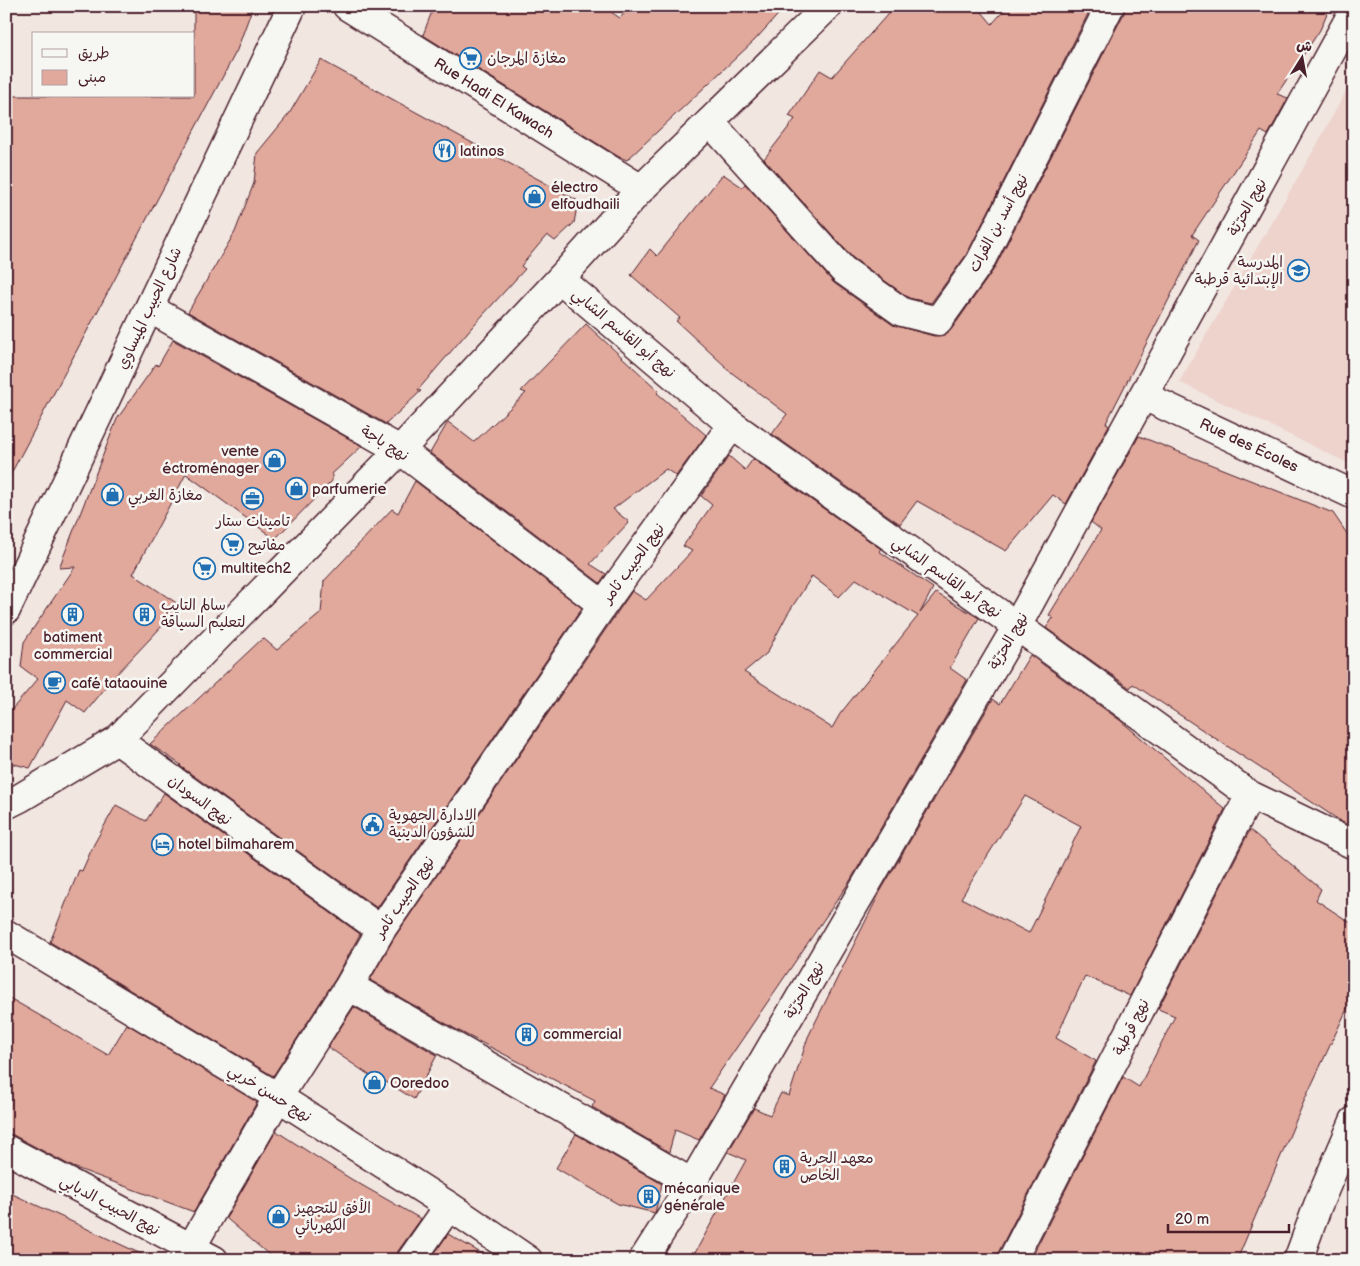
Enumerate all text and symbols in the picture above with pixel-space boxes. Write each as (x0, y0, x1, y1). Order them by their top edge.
legend (32, 32, 195, 98)
north arrow (1278, 32, 1328, 82)
text: ش (1295, 36, 1314, 56)
text: طريق (78, 44, 110, 63)
supermarket icon: مغازة المرجان (459, 46, 483, 70)
place label: مغازة المرجان (487, 49, 566, 68)
street label: Rue Hadi El Kawach (430, 54, 557, 143)
text: مبنى (78, 68, 106, 87)
restaurant icon: latinos (432, 139, 456, 163)
place label: latinos (460, 142, 505, 161)
street label: نهج أسد بن الفرات (965, 171, 1032, 276)
street label: نهج الحرّيّة (1224, 175, 1271, 239)
place label: électro elfoudhaili (551, 178, 620, 214)
shop icon: électro elfoudhaili (523, 184, 547, 208)
street label: شارع الحبيب الميساوي (113, 244, 187, 373)
place label: المدرسة الإبتدائية قرطبة (1195, 253, 1283, 289)
school or university icon: المدرسة الإبتدائية قرطبة (1287, 259, 1311, 283)
street label: نهج أبو القاسم الشابي (566, 285, 679, 384)
street label: Rue des Écoles (1196, 414, 1302, 477)
street label: نهج باجة (357, 421, 412, 466)
place label: vente éctroménager (162, 442, 260, 478)
shop icon: vente éctroménager (263, 448, 287, 472)
shop icon: parfumerie (284, 477, 308, 501)
place label: parfumerie (312, 480, 387, 499)
shop icon: مغازة الغربي (100, 483, 124, 507)
place label: مغازة الغربي (128, 486, 203, 508)
office icon: تامينات ستار (241, 486, 265, 510)
place label: تامينات ستار (215, 512, 290, 531)
street label: نهج الحبيب ثامر (597, 519, 669, 609)
supermarket icon: مفاتيح (220, 533, 244, 557)
street label: نهج أبو القاسم الشابي (887, 533, 1005, 625)
place label: مفاتيح (248, 536, 286, 555)
supermarket icon: multitech2 (193, 556, 217, 580)
place label: multitech2 (221, 559, 291, 578)
place label: سالم التايب لتعليم السياقة (161, 596, 245, 634)
building icon: batiment commercial (61, 602, 85, 626)
building icon: سالم التايب لتعليم السياقة (133, 602, 157, 626)
street label: نهج الحرّيّة (984, 609, 1032, 673)
place label: batiment commercial (34, 628, 112, 664)
cafe icon: café tataouine (43, 671, 67, 695)
place label: café tataouine (71, 674, 168, 693)
street label: نهج السودان (164, 771, 235, 830)
place label: الادارة الجهوية للشؤون الدينية (389, 806, 477, 842)
public building icon: الادارة الجهوية للشؤون الدينية (361, 812, 385, 836)
hotel icon: hotel bilmaharem (150, 832, 174, 856)
place label: hotel bilmaharem (178, 835, 294, 854)
street label: نهج الحبيب ثامر (369, 853, 439, 943)
street label: نهج الحرّيّة (780, 958, 828, 1022)
street label: نهج قرطبة (1109, 996, 1154, 1059)
building icon: commercial (515, 1022, 539, 1046)
place label: commercial (543, 1025, 622, 1044)
street label: نهج حسن خربي (223, 1060, 315, 1129)
shop icon: Ooredoo (362, 1071, 386, 1095)
place label: Ooredoo (390, 1074, 449, 1093)
place label: معهد الحرية الخاص (800, 1149, 874, 1185)
building icon: معهد الحرية الخاص (772, 1155, 796, 1179)
street label: نهج الحبيب الدبابي (55, 1171, 163, 1242)
place label: mécanique générale (664, 1179, 740, 1215)
building icon: mécanique générale (636, 1185, 660, 1209)
place label: الأفق للتجهيز الكهربائي (293, 1198, 371, 1238)
scale bar (1168, 1201, 1289, 1233)
shop icon: الأفق للتجهيز الكهربائي (267, 1205, 291, 1229)
text: 20 m (1175, 1210, 1209, 1229)

